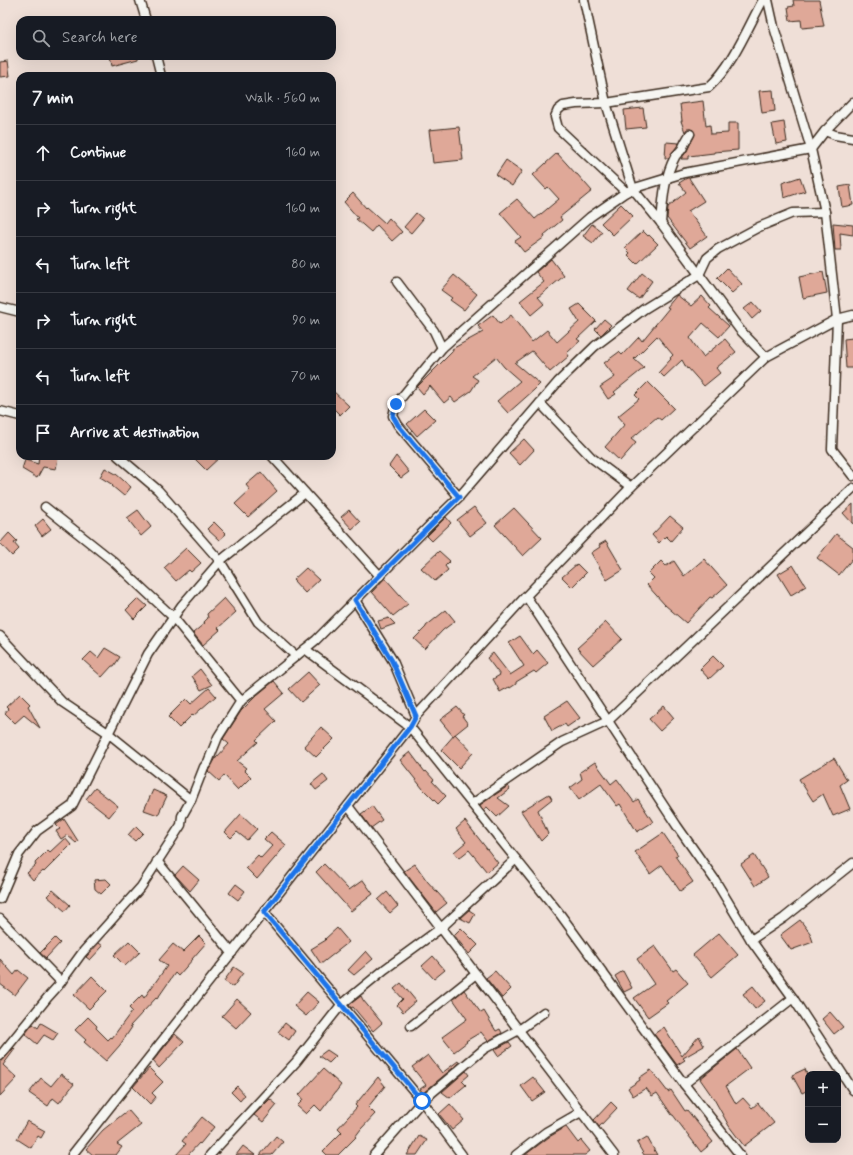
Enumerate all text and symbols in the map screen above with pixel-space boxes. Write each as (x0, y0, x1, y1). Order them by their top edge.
search box (16, 16, 336, 60)
icon: search (30, 27, 52, 49)
text: Search here (62, 28, 138, 48)
text: 7 min (32, 87, 74, 109)
text: Walk · 560 m (245, 90, 320, 107)
icon: ahead (32, 142, 54, 164)
text: Continue (70, 143, 126, 163)
text: 160 m (285, 144, 320, 161)
icon: right (32, 198, 54, 220)
text: Turn right (70, 199, 137, 219)
text: 160 m (285, 200, 320, 217)
icon: left (32, 254, 54, 276)
text: Turn left (70, 255, 130, 275)
text: 80 m (291, 256, 320, 273)
icon: right (32, 310, 54, 332)
text: Turn right (70, 311, 137, 331)
text: 90 m (292, 312, 320, 329)
icon: left (32, 366, 54, 388)
text: Turn left (70, 367, 130, 387)
text: 70 m (291, 368, 320, 385)
route end (387, 395, 405, 413)
icon: arrive (32, 422, 54, 444)
text: Arrive at destination (70, 423, 199, 443)
map controls (805, 1071, 841, 1143)
button: + (805, 1071, 841, 1107)
route start (413, 1092, 431, 1110)
button: − (805, 1107, 841, 1143)

